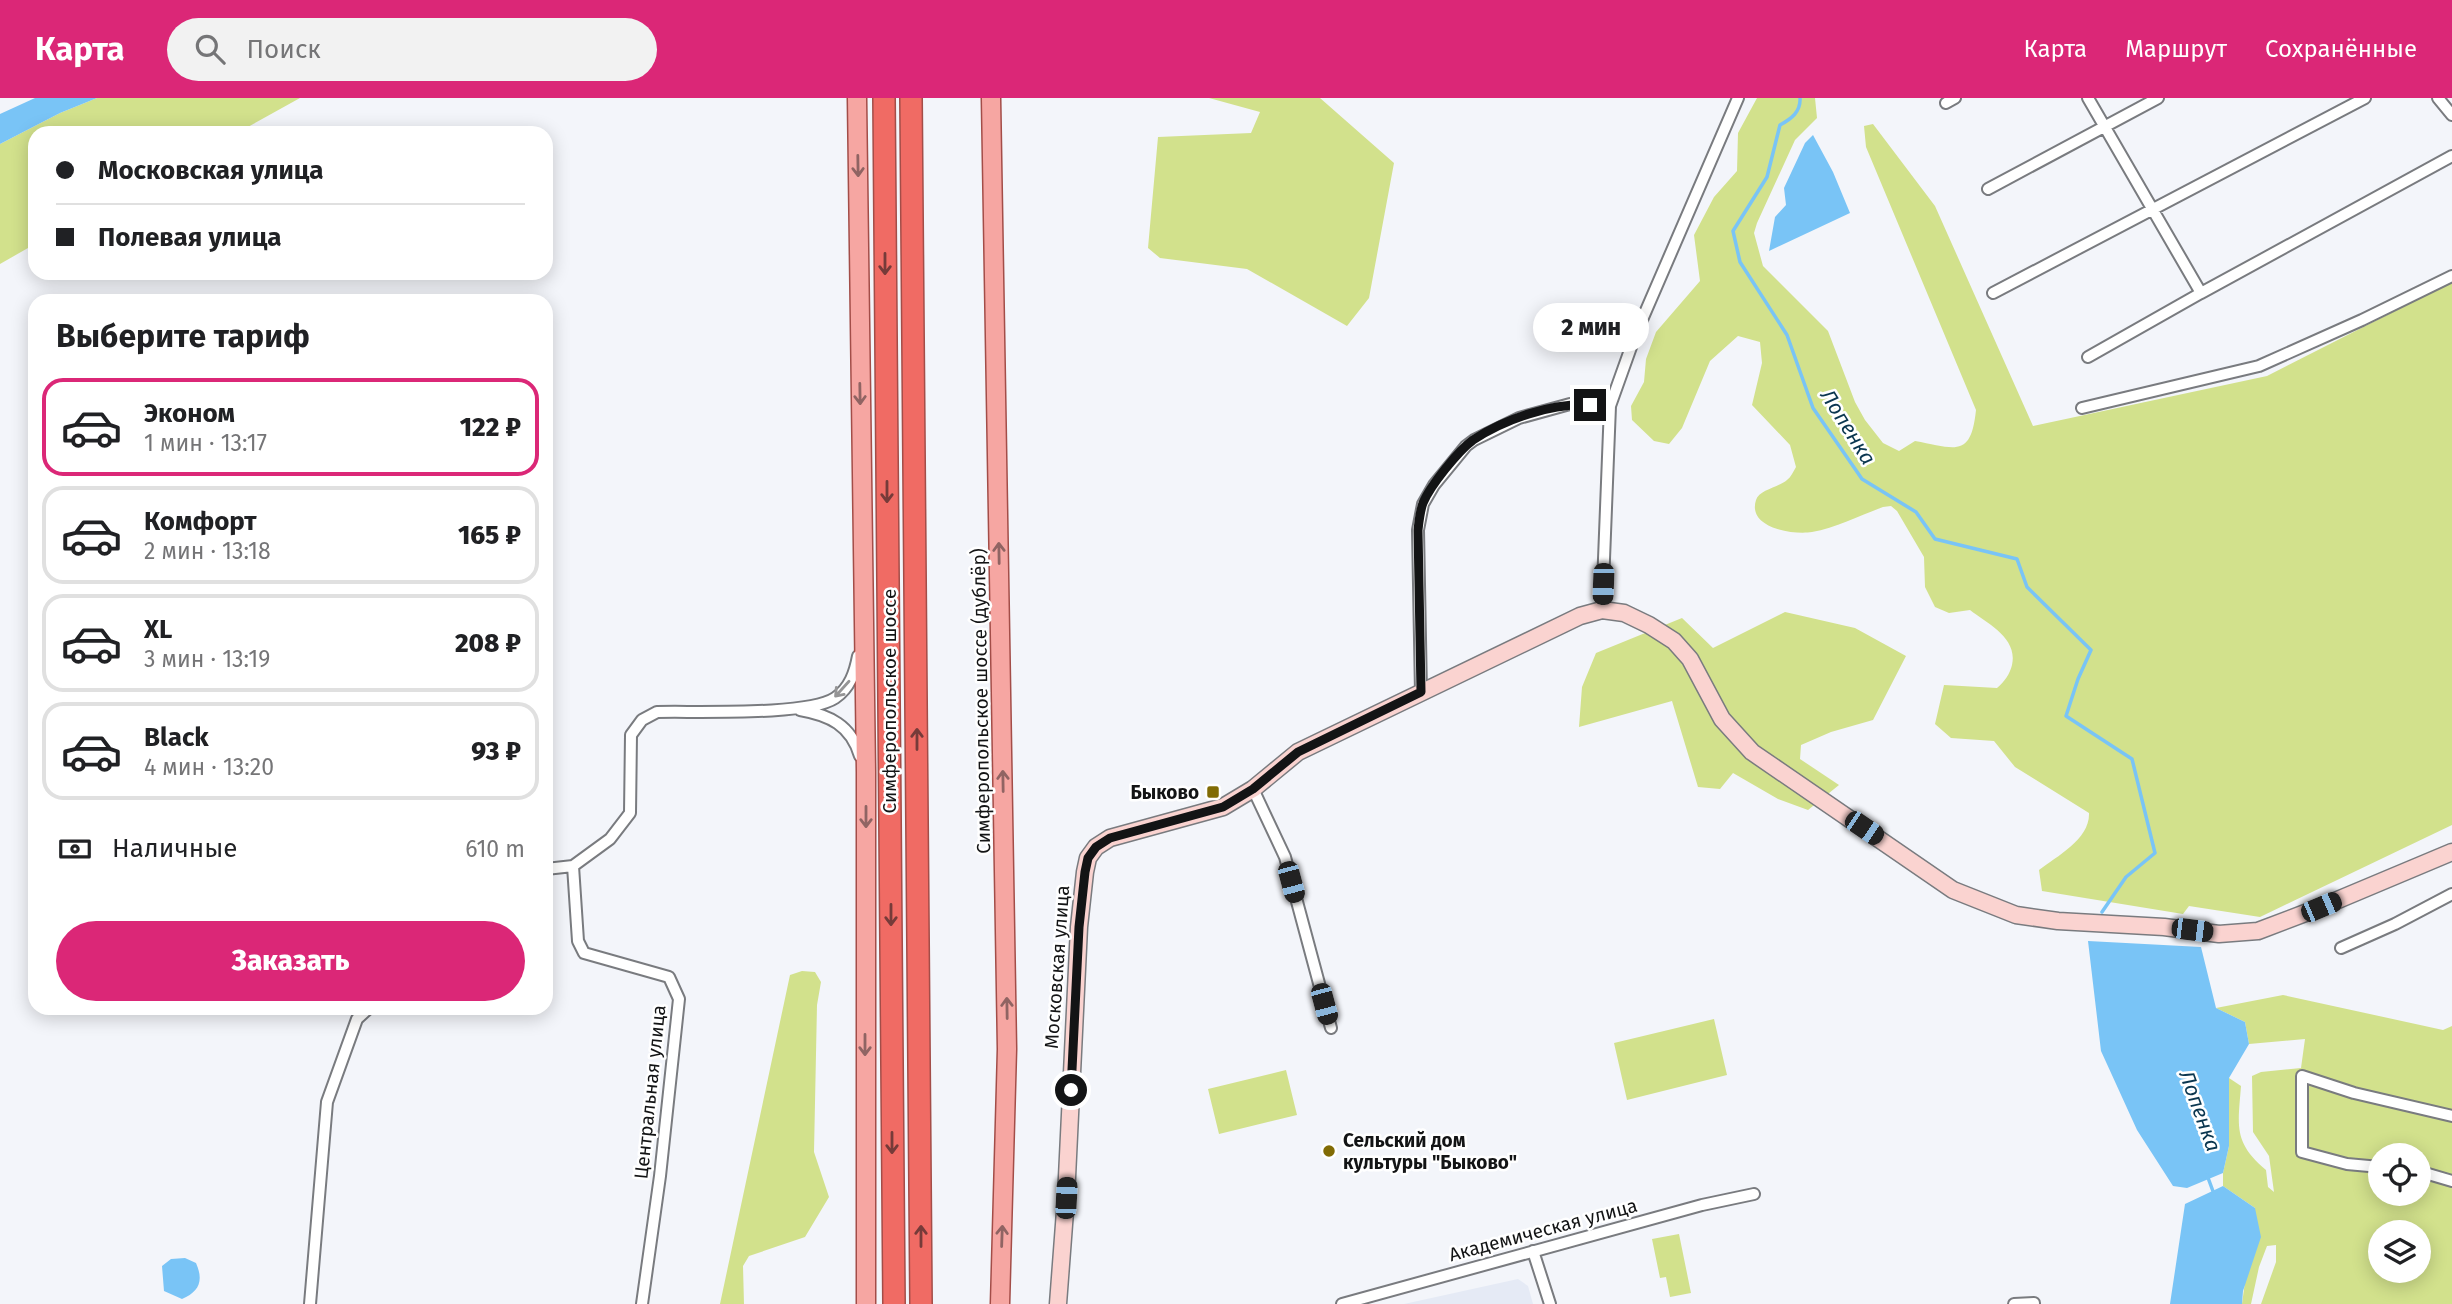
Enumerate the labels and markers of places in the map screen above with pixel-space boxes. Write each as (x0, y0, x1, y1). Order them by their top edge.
place label: Быково (1130, 781, 1199, 804)
marker: Быково (1205, 784, 1221, 800)
place label: Сельский дом культуры "Быково" (1343, 1129, 1517, 1174)
marker: Сельский дом культуры "Быково" (1321, 1143, 1337, 1159)

